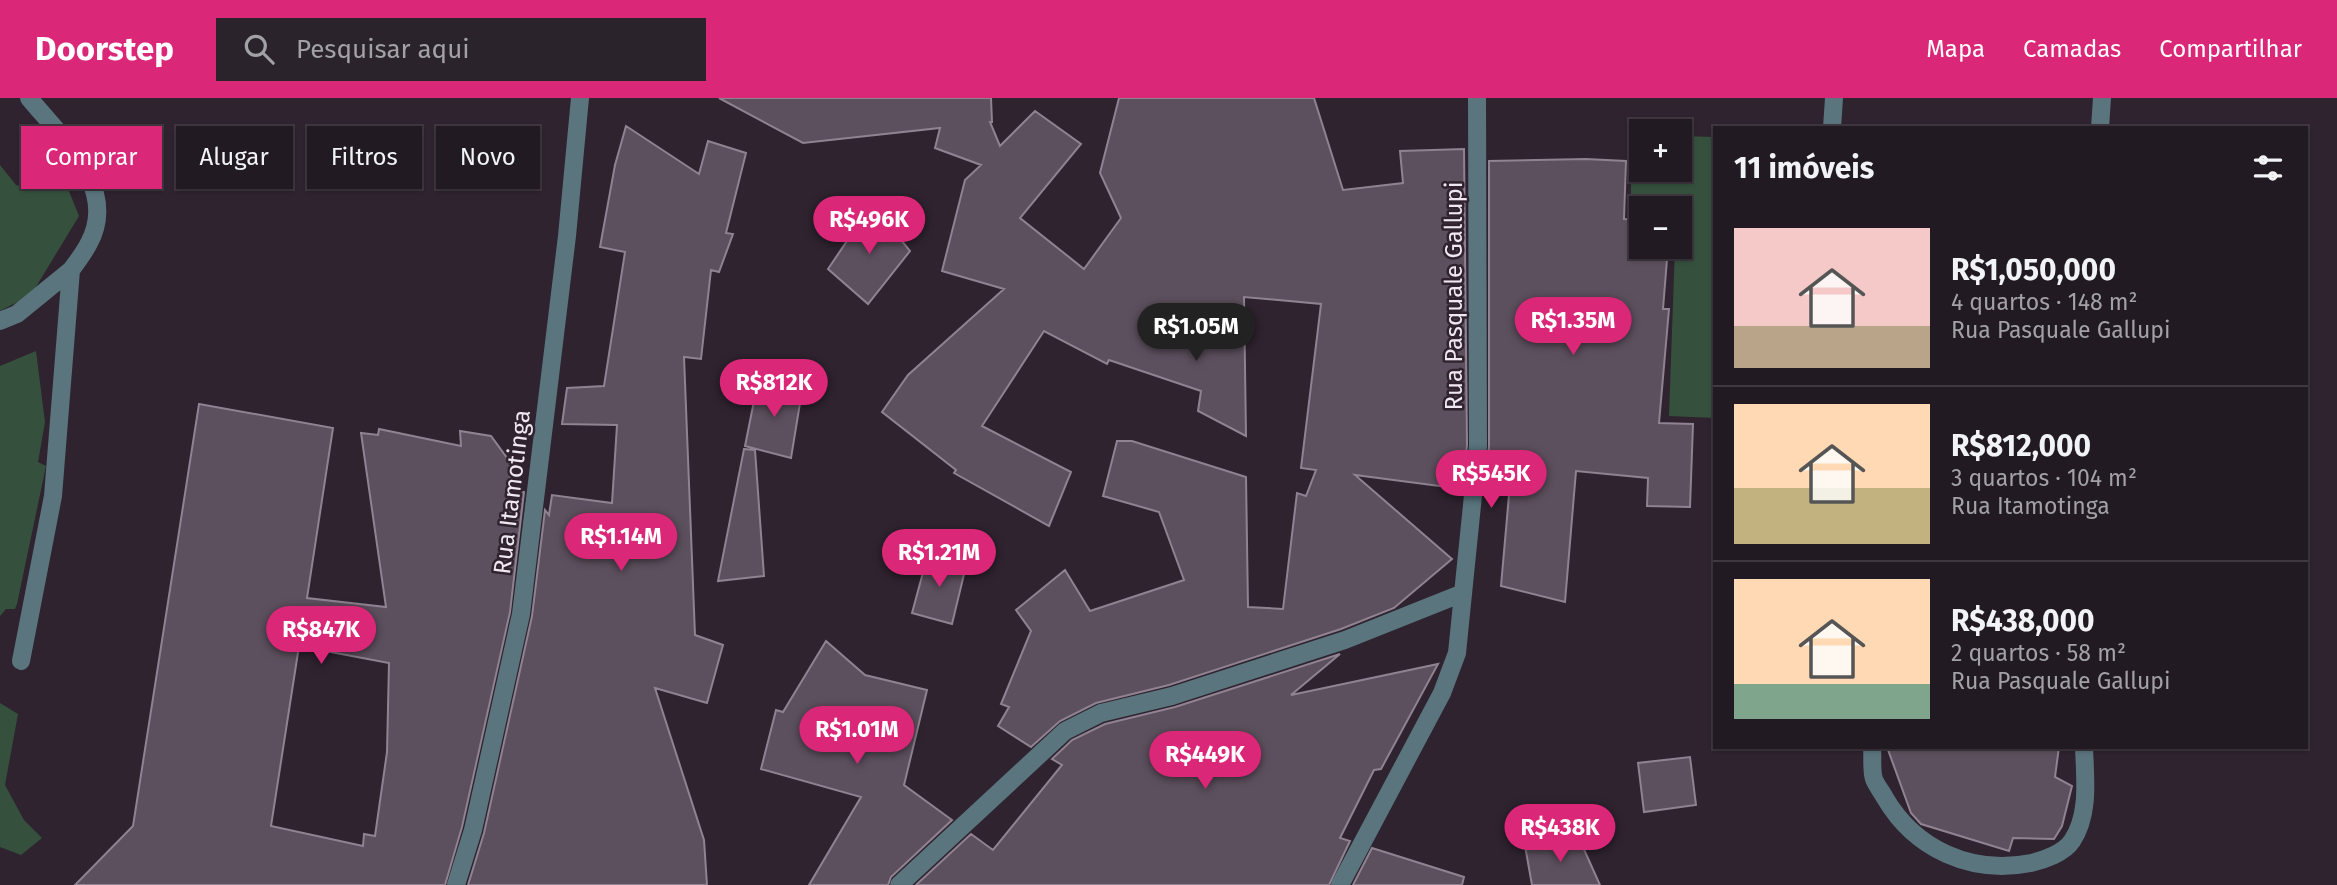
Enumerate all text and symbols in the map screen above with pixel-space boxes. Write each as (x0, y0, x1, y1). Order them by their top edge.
search box (216, 18, 706, 81)
text: Doorstep (35, 29, 174, 69)
icon: search (240, 30, 278, 68)
text: Pesquisar aqui (296, 34, 470, 65)
text: Mapa (1926, 35, 1985, 63)
text: Camadas (2023, 35, 2121, 63)
text: Compartilhar (2159, 35, 2302, 63)
map controls (1629, 119, 1692, 259)
button: + (1629, 119, 1692, 182)
chip: Comprar (21, 126, 162, 189)
chip: Alugar (176, 126, 293, 189)
chip: Filtros (307, 126, 422, 189)
chip: Novo (436, 126, 540, 189)
icon: filters (2249, 149, 2287, 187)
text: 11 imóveis (1734, 150, 1874, 186)
street label: Rua Pasquale Gallupi (1440, 181, 1468, 411)
button: − (1629, 196, 1692, 259)
pin: R$496K (812, 197, 926, 256)
text: R$496K (829, 205, 909, 233)
text: R$1,050,000 (1951, 252, 2116, 288)
icon: home (1790, 256, 1874, 340)
text: 4 quartos · 148 m² (1951, 288, 2137, 316)
pin: R$1.35M (1508, 298, 1638, 357)
pin: R$1.05M (1131, 303, 1261, 363)
text: R$1.35M (1531, 306, 1615, 334)
text: R$1.05M (1153, 312, 1239, 340)
text: Rua Pasquale Gallupi (1951, 316, 2171, 344)
pin: R$812K (717, 360, 831, 419)
text: R$812K (736, 368, 812, 396)
street label: Rua Itamotinga (488, 408, 536, 576)
text: R$812,000 (1951, 428, 2091, 464)
icon: home (1790, 432, 1874, 516)
pin: R$545K (1434, 450, 1548, 510)
text: R$545K (1452, 459, 1530, 487)
text: 3 quartos · 104 m² (1951, 464, 2137, 492)
text: Rua Itamotinga (1951, 492, 2110, 520)
pin: R$1.14M (556, 514, 686, 573)
text: R$1.14M (580, 522, 662, 550)
pin: R$1.21M (874, 530, 1004, 589)
text: R$1.21M (898, 538, 980, 566)
text: R$438,000 (1951, 603, 2095, 639)
pin: R$847K (264, 606, 378, 666)
icon: home (1790, 607, 1874, 691)
text: R$847K (282, 615, 360, 643)
text: 2 quartos · 58 m² (1951, 639, 2126, 667)
text: Rua Pasquale Gallupi (1951, 667, 2171, 695)
pin: R$1.01M (792, 706, 922, 766)
text: R$1.01M (815, 715, 899, 743)
pin: R$449K (1148, 732, 1262, 791)
text: R$449K (1165, 740, 1245, 768)
pin: R$438K (1503, 804, 1617, 864)
text: R$438K (1520, 813, 1600, 841)

